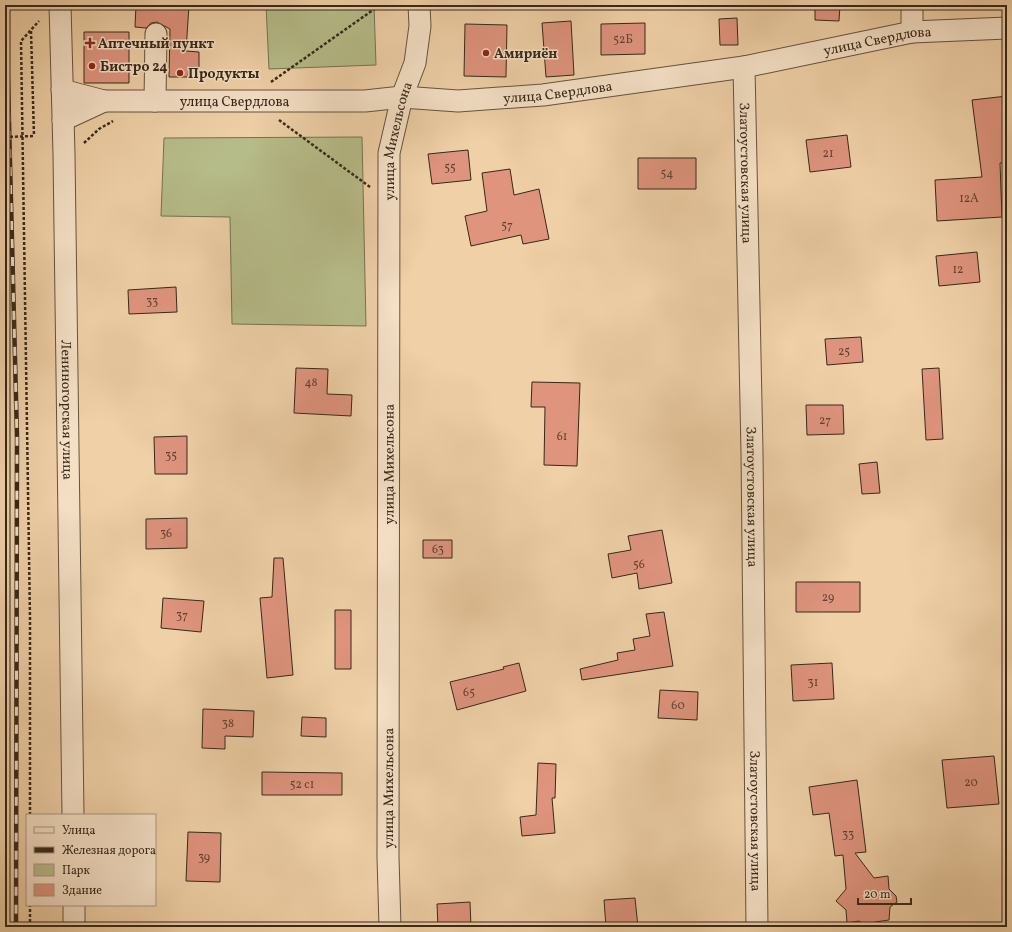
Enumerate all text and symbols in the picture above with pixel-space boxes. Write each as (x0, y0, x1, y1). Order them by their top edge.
street label: улица Свердлова (822, 23, 932, 61)
house number: 52Б (613, 32, 633, 48)
place label: Аптечный пункт (98, 35, 214, 54)
marker: Аптечный пункт (85, 38, 95, 48)
place label: Амириён (494, 45, 557, 64)
marker: Амириён (481, 48, 491, 58)
place label: Бистро 24 (100, 58, 168, 77)
marker: Бистро 24 (87, 61, 97, 71)
place label: Продукты (188, 65, 260, 84)
marker: Продукты (175, 68, 185, 78)
street label: улица Свердлова (503, 77, 614, 109)
street label: улица Михельсона (380, 79, 418, 200)
street label: улица Свердлова (180, 93, 290, 112)
street label: Златоустовская улица (734, 102, 756, 244)
house number: 21 (822, 146, 834, 162)
house number: 55 (444, 160, 456, 176)
house number: 54 (661, 166, 673, 182)
house number: 12А (959, 191, 979, 207)
house number: 57 (501, 218, 513, 234)
house number: 12 (952, 262, 964, 278)
house number: 33 (146, 294, 158, 310)
street label: Лениногорская улица (56, 340, 76, 480)
house number: 25 (838, 344, 850, 360)
house number: 48 (304, 375, 318, 391)
street label: улица Михельсона (380, 404, 400, 524)
house number: 27 (819, 413, 831, 429)
street label: Златоустовская улица (740, 426, 761, 568)
house number: 61 (557, 429, 567, 445)
house number: 35 (165, 448, 177, 464)
house number: 36 (160, 526, 172, 542)
house number: 63 (432, 542, 444, 558)
house number: 56 (633, 557, 645, 573)
house number: 29 (822, 590, 834, 606)
house number: 37 (176, 608, 188, 624)
house number: 31 (808, 675, 818, 691)
house number: 65 (463, 685, 475, 701)
house number: 60 (671, 698, 685, 714)
house number: 38 (222, 716, 234, 732)
street label: улица Михельсона (380, 728, 399, 848)
street label: Златоустовская улица (744, 750, 765, 892)
house number: 20 (964, 775, 978, 791)
house number: 52 с1 (290, 777, 314, 793)
legend (26, 814, 156, 906)
text: Улица (62, 823, 95, 839)
house number: 33 (842, 827, 854, 843)
text: Железная дорога (62, 843, 156, 859)
house number: 39 (198, 850, 210, 866)
text: Парк (62, 863, 90, 879)
scale bar (858, 880, 911, 906)
text: Здание (62, 883, 102, 899)
text: 20 m (864, 887, 891, 903)

